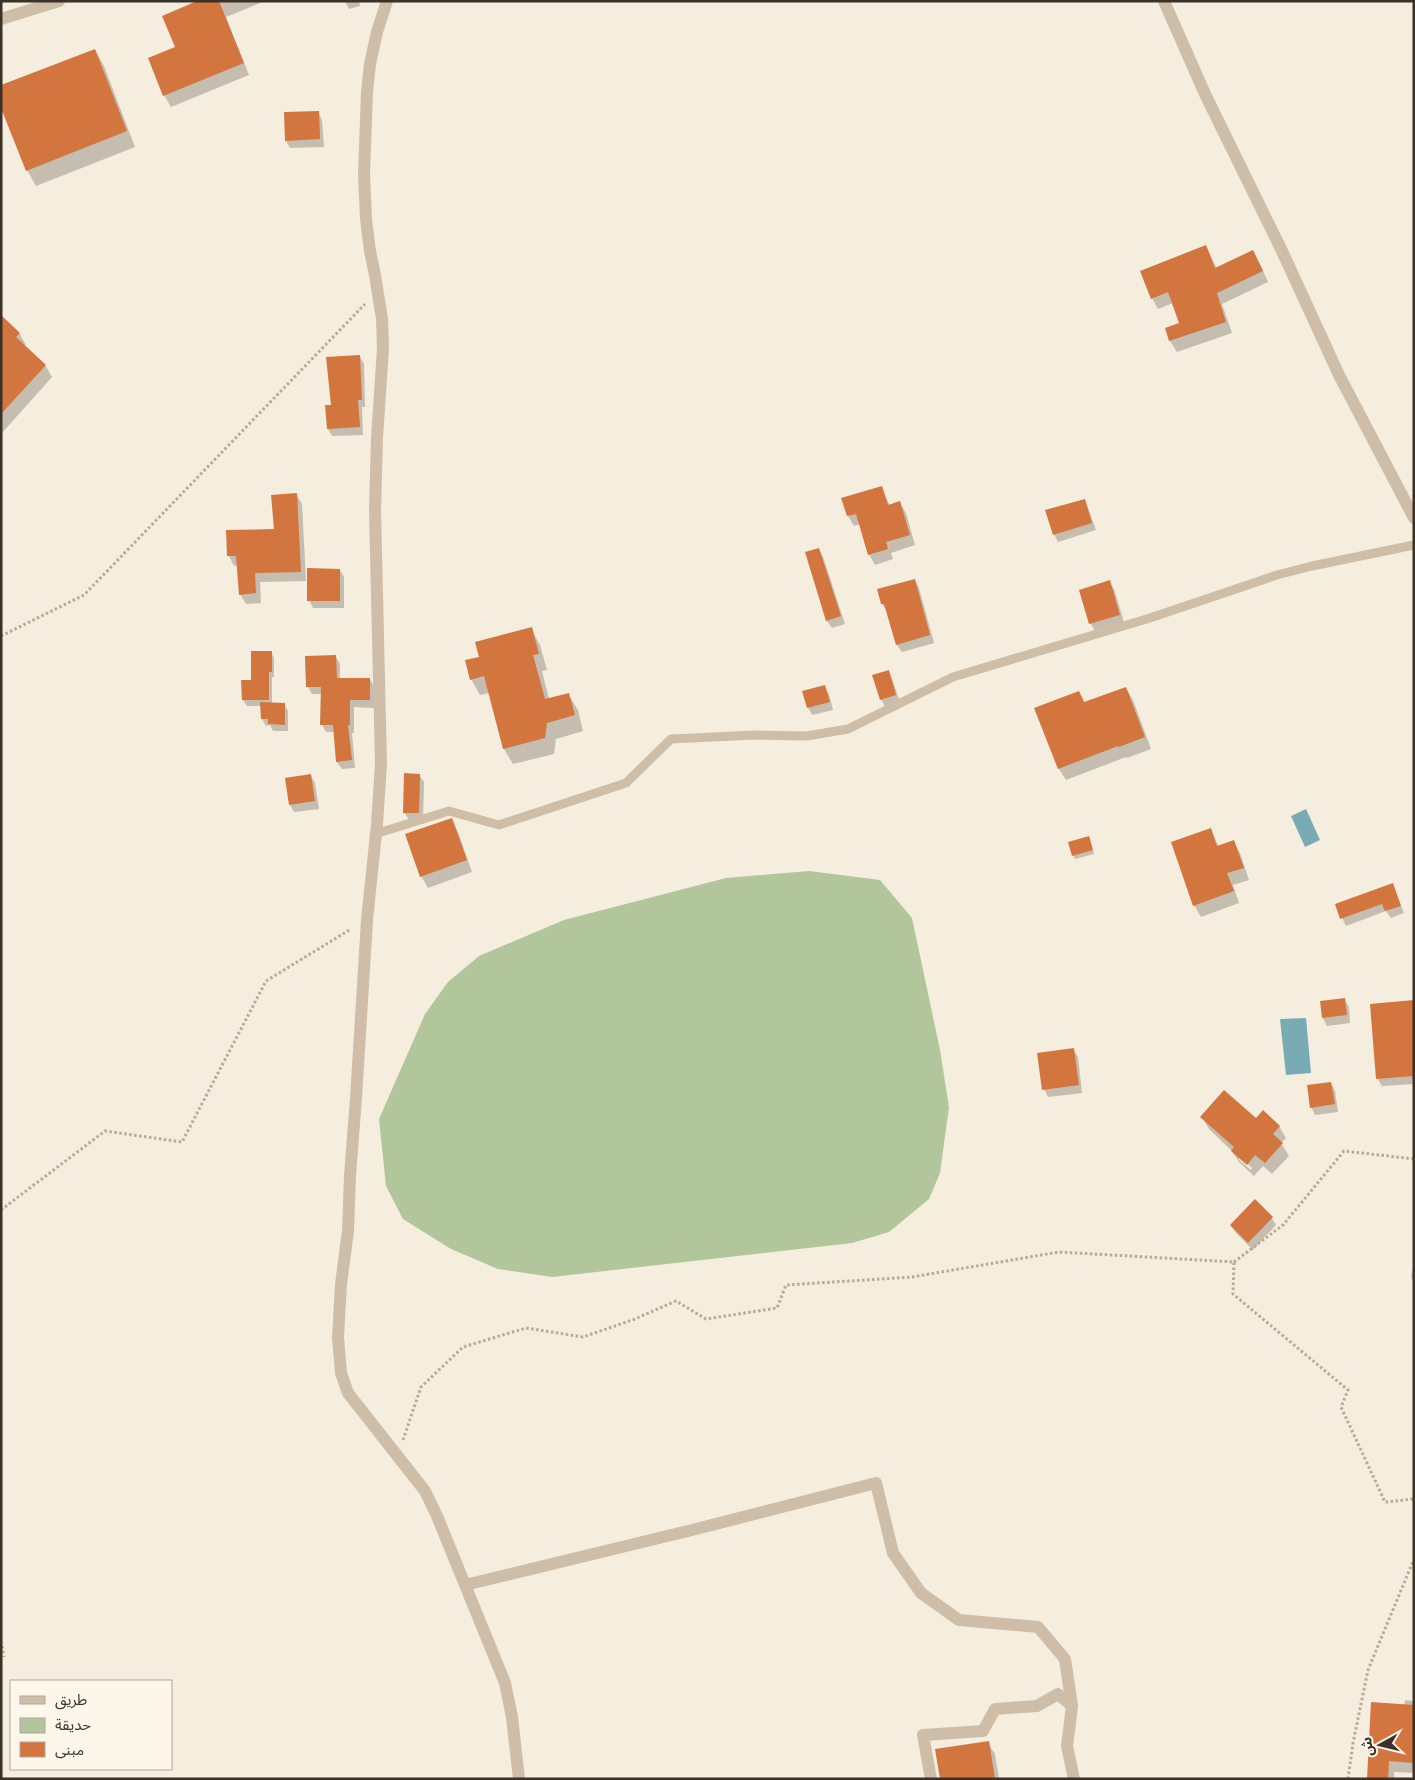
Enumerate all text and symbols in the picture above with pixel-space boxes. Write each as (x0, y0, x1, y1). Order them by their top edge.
legend (10, 1680, 172, 1770)
text: طريق (55, 1690, 87, 1710)
text: حديقة (55, 1715, 91, 1734)
north arrow (1355, 1720, 1405, 1770)
text: ش (1357, 1736, 1376, 1758)
text: مبنى (55, 1740, 84, 1759)

